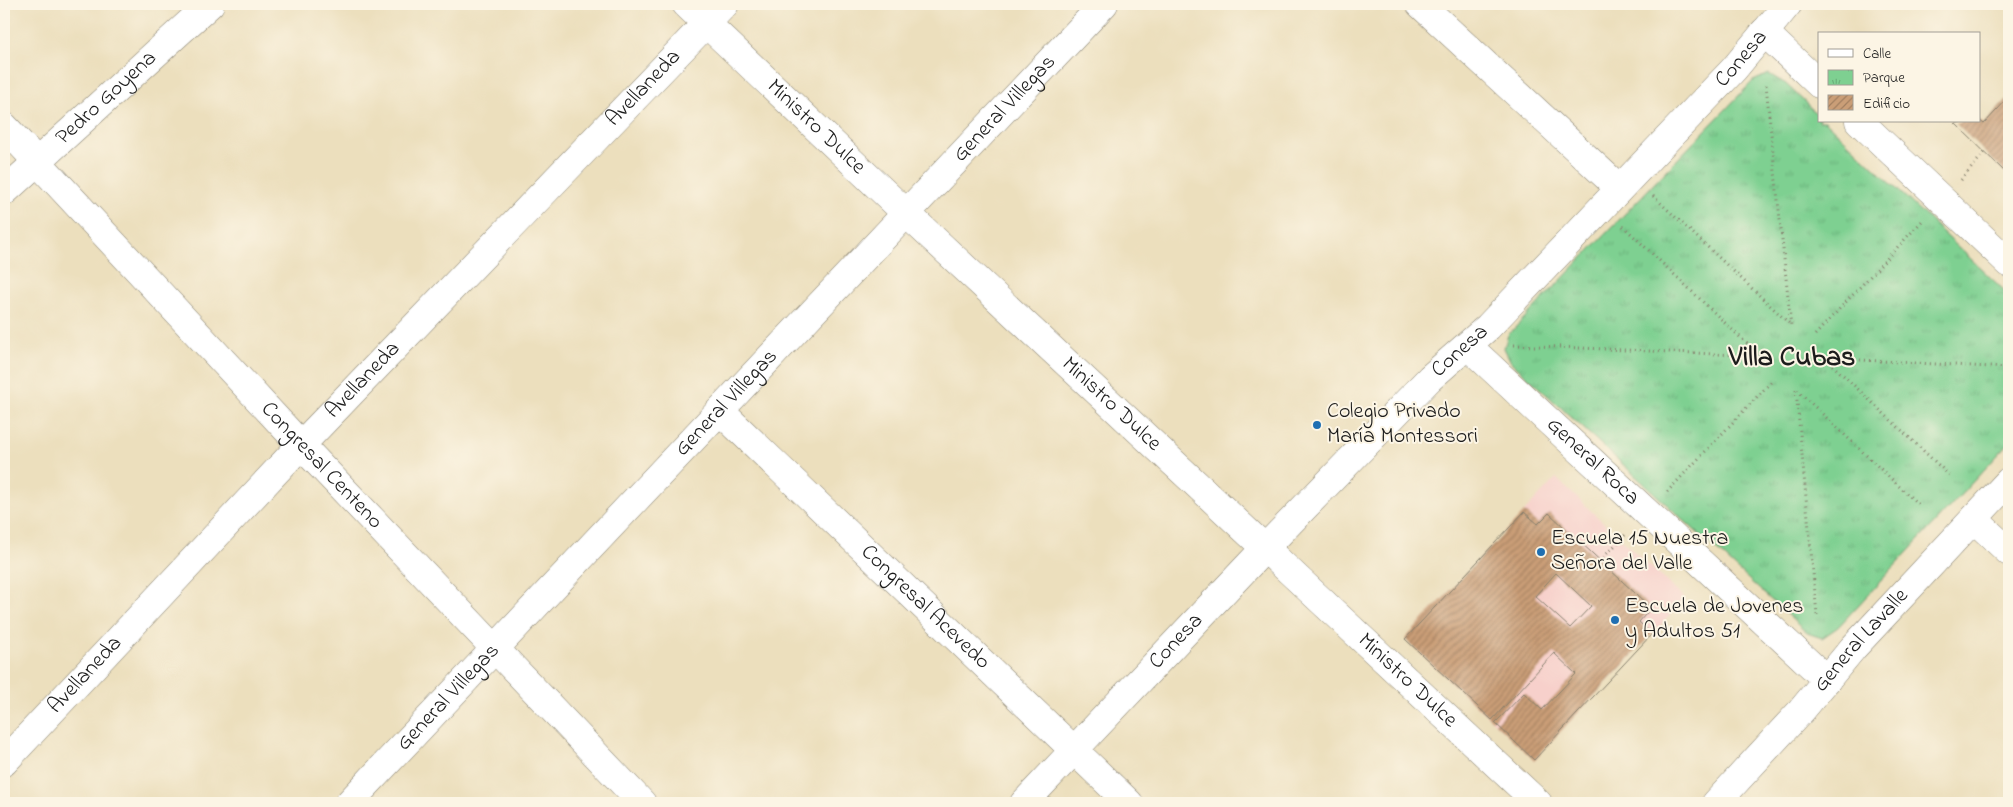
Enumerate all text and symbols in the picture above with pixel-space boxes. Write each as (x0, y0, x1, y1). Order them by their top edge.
street label: Conesa (1708, 23, 1776, 95)
legend (1818, 32, 1980, 122)
street label: Avellaneda (599, 42, 689, 134)
street label: Pedro Goyena (49, 43, 165, 153)
text: Calle (1863, 43, 1891, 65)
street label: General Villegas (946, 48, 1064, 170)
text: Parque (1863, 67, 1905, 89)
street label: Ministro Dulce (759, 72, 873, 183)
text: Edificio (1863, 93, 1910, 115)
street label: Conesa (1424, 317, 1496, 386)
street label: Avellaneda (318, 334, 408, 426)
district label: Villa Cubas (1728, 338, 1855, 379)
street label: General Villegas (668, 342, 786, 464)
street label: Ministro Dulce (1054, 350, 1168, 459)
street label: Congresal Centeno (253, 395, 390, 537)
place label: Colegio Privado María Montessori (1327, 396, 1478, 453)
street label: General Roca (1539, 410, 1646, 514)
marker: Colegio Privado María Montessori (1311, 419, 1323, 431)
place label: Escuela 15 Nuestra Señora del Valle (1551, 523, 1728, 580)
street label: Congresal Acevedo (853, 537, 997, 678)
marker: Escuela 15 Nuestra Señora del Valle (1535, 546, 1547, 558)
street label: General Lavalle (1806, 581, 1917, 700)
place label: Escuela de Jovenes y Adultos 51 (1625, 591, 1804, 649)
street label: Conesa (1142, 606, 1211, 677)
marker: Escuela de Jovenes y Adultos 51 (1609, 614, 1621, 626)
street label: Ministro Dulce (1350, 626, 1464, 736)
street label: Avellaneda (41, 629, 130, 721)
street label: General Villegas (390, 636, 508, 759)

